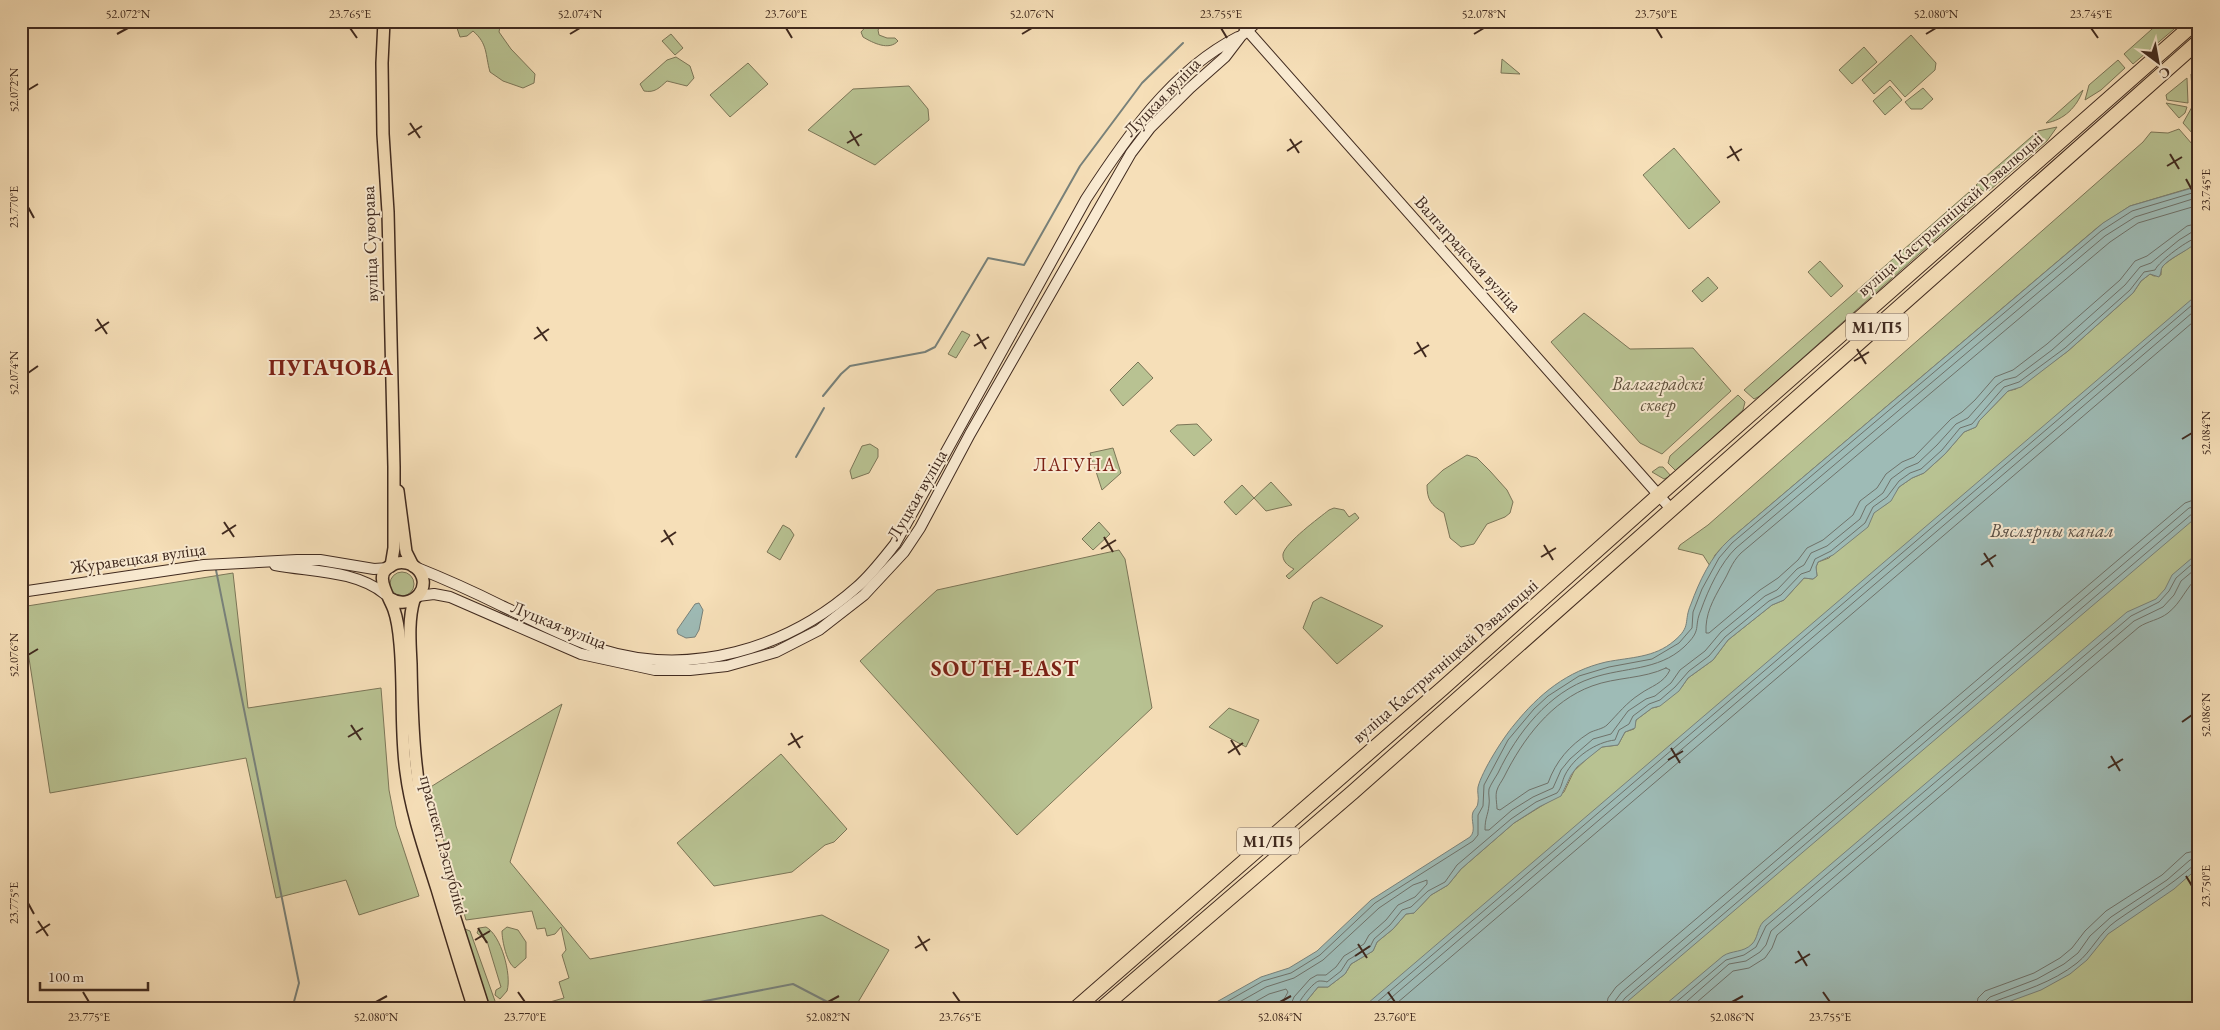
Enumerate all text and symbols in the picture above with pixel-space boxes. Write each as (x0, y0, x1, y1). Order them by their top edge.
text: 52.072°N (106, 6, 151, 22)
text: 23.765°E (329, 6, 371, 22)
text: 52.074°N (558, 6, 603, 22)
text: 23.760°E (765, 6, 807, 22)
text: 52.076°N (1010, 6, 1055, 22)
text: 23.755°E (1200, 6, 1242, 22)
text: 52.078°N (1462, 6, 1507, 22)
text: 23.750°E (1635, 6, 1677, 22)
text: 52.080°N (1914, 6, 1959, 22)
text: 23.745°E (2070, 6, 2112, 22)
north arrow (2132, 38, 2182, 88)
street label: Луцкая вуліца (1118, 52, 1206, 141)
text: С (2156, 63, 2174, 83)
text: 52.072°N (6, 67, 22, 112)
street label: вуліца Кастрычніцкай Рэвалюцыі (1852, 126, 2048, 301)
text: 23.745°E (2198, 169, 2214, 211)
street label: вуліца Суворава (356, 185, 383, 302)
text: 23.770°E (6, 186, 22, 228)
street label: Валгаградская вуліца (1410, 191, 1527, 317)
road number: М1/П5 (1846, 314, 1908, 341)
text: 52.074°N (6, 350, 22, 395)
district label: ПУГАЧОВА (268, 353, 394, 382)
park label: Валгаградскі сквер (1611, 372, 1705, 417)
text: 52.084°N (2198, 410, 2214, 455)
street label: Луцкая вуліца (881, 444, 952, 544)
district label: ЛАГУНА (1033, 452, 1117, 477)
water label: Вяслярны канал (1989, 518, 2114, 543)
street label: Журавецкая вуліца (68, 537, 208, 579)
street label: вуліца Кастрычніцкай Рэвалюцыі (1347, 573, 1543, 748)
street label: Луцкая вуліца (508, 595, 611, 654)
text: 52.076°N (6, 632, 22, 677)
district label: SOUTH-EAST (931, 654, 1079, 683)
text: 52.086°N (2198, 692, 2214, 737)
street label: праспект Рэспублікі (415, 773, 474, 918)
road number: М1/П5 (1237, 828, 1299, 854)
text: 23.750°E (2198, 865, 2214, 907)
text: 23.775°E (6, 882, 22, 924)
scale bar (40, 960, 148, 992)
text: 100 m (48, 967, 85, 986)
text: 23.775°E (68, 1009, 110, 1025)
text: 52.080°N (354, 1009, 399, 1025)
text: 23.770°E (504, 1009, 546, 1025)
text: 52.082°N (806, 1009, 851, 1025)
text: 23.765°E (939, 1009, 981, 1025)
text: 52.084°N (1258, 1009, 1303, 1025)
text: 23.760°E (1374, 1009, 1416, 1025)
text: 52.086°N (1710, 1009, 1755, 1025)
text: 23.755°E (1809, 1009, 1851, 1025)

